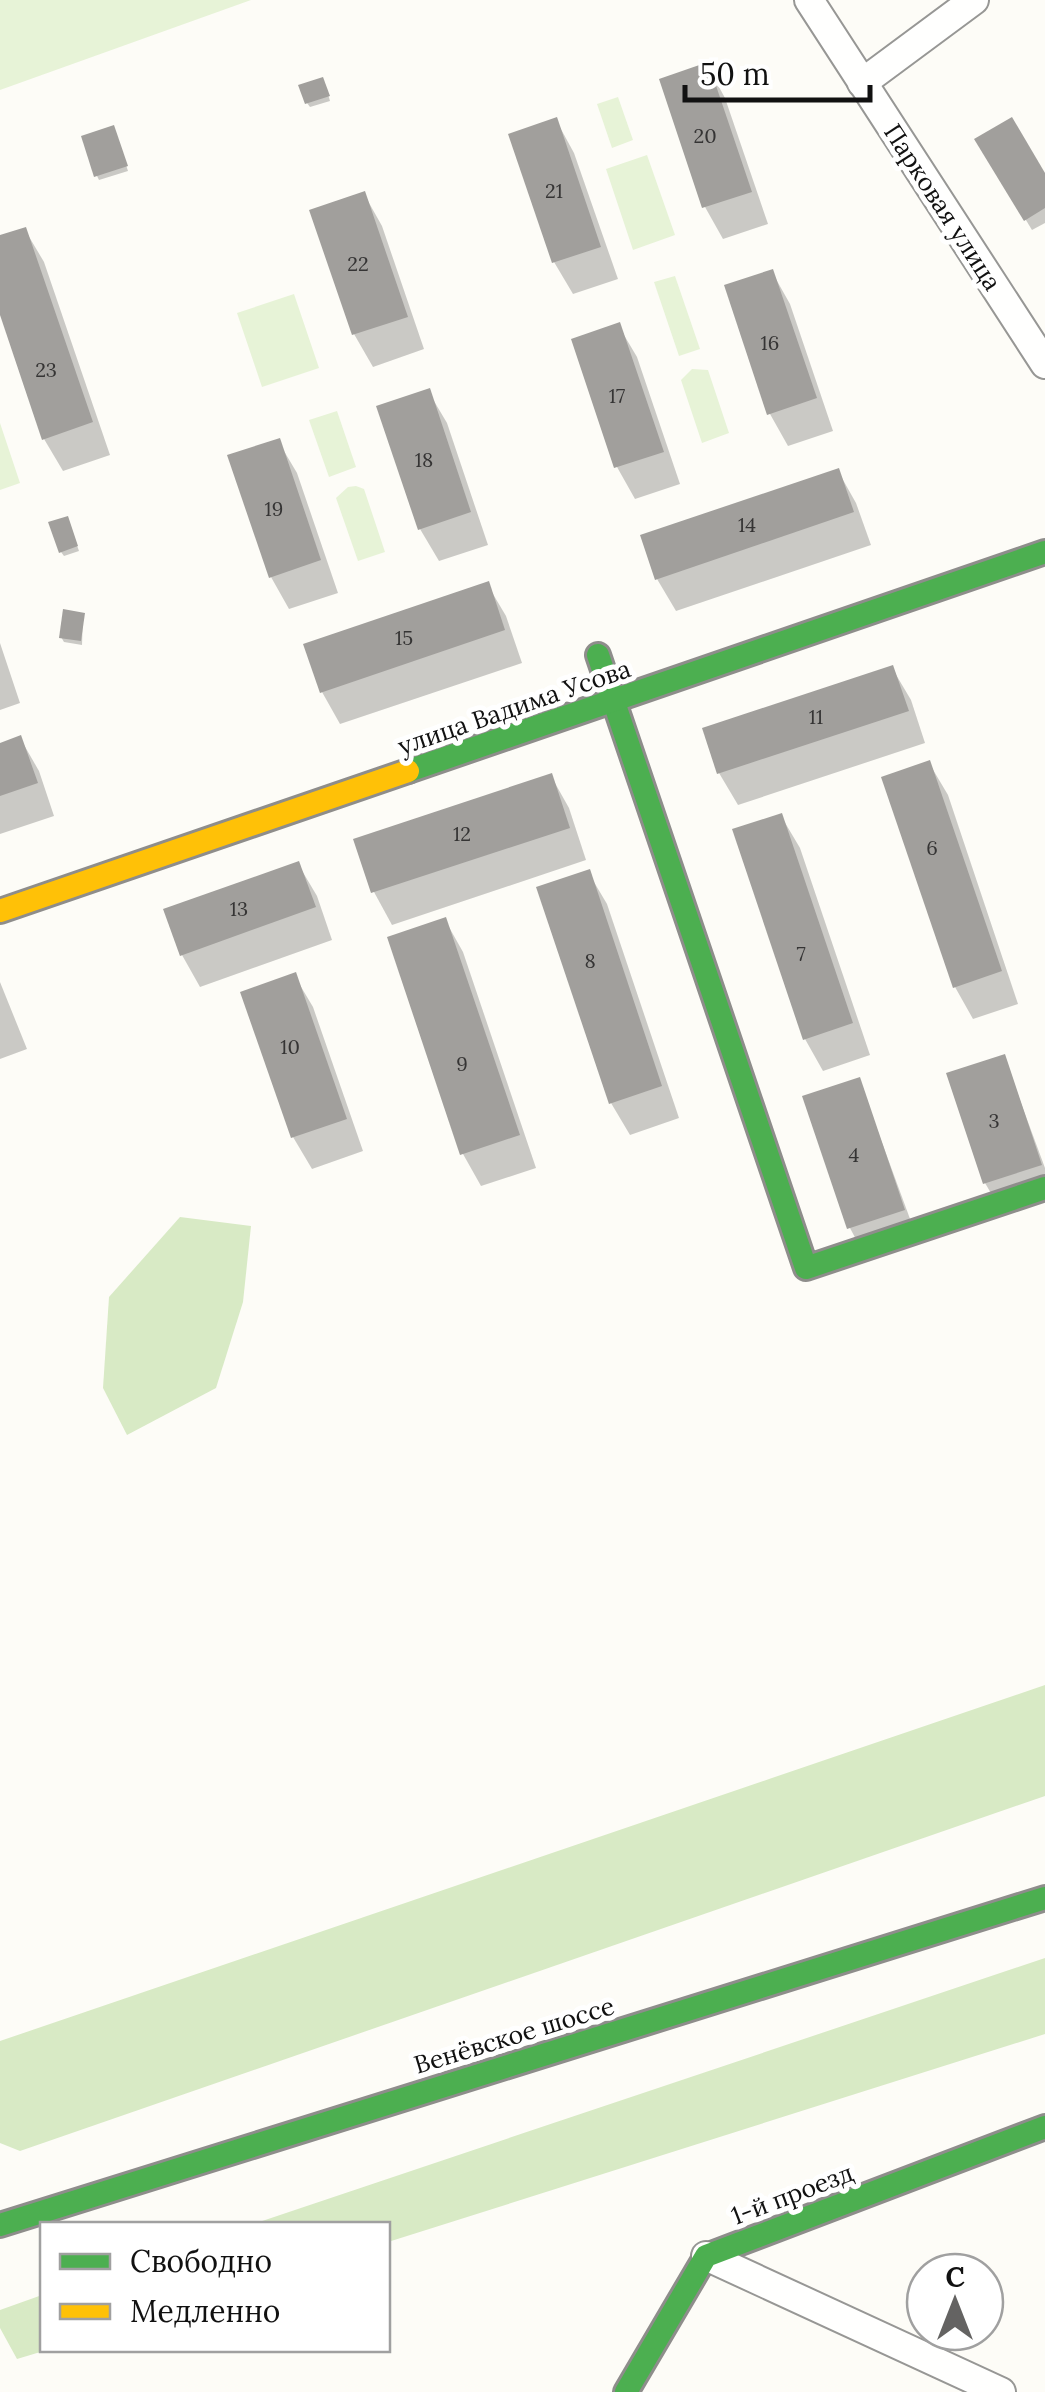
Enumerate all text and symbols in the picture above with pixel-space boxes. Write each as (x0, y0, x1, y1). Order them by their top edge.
scale bar (685, 40, 870, 102)
text: 50 m (700, 55, 770, 93)
street label: Парковая улица (877, 118, 1009, 297)
house number: 20 (693, 123, 717, 148)
house number: 21 (545, 178, 563, 203)
house number: 22 (347, 251, 369, 276)
house number: 16 (761, 330, 779, 355)
house number: 23 (35, 357, 57, 382)
house number: 17 (609, 383, 625, 408)
house number: 18 (415, 447, 433, 472)
house number: 19 (265, 496, 283, 521)
house number: 14 (738, 512, 756, 537)
house number: 15 (395, 625, 413, 650)
street label: улица Вадима Усова (393, 652, 635, 762)
house number: 11 (809, 704, 823, 729)
house number: 12 (453, 821, 471, 846)
house number: 6 (926, 835, 938, 860)
house number: 13 (230, 896, 248, 921)
house number: 7 (796, 941, 806, 966)
house number: 8 (584, 948, 596, 973)
house number: 10 (280, 1034, 300, 1059)
house number: 9 (456, 1051, 468, 1076)
house number: 3 (988, 1108, 1000, 1133)
house number: 4 (849, 1142, 860, 1167)
street label: Венёвское шоссе (410, 1989, 618, 2081)
street label: 1-й проезд (727, 2156, 858, 2232)
legend (40, 2222, 390, 2352)
text: Свободно (130, 2242, 272, 2280)
north arrow (905, 2252, 1005, 2352)
text: С (945, 2259, 965, 2295)
text: Медленно (130, 2292, 280, 2330)

